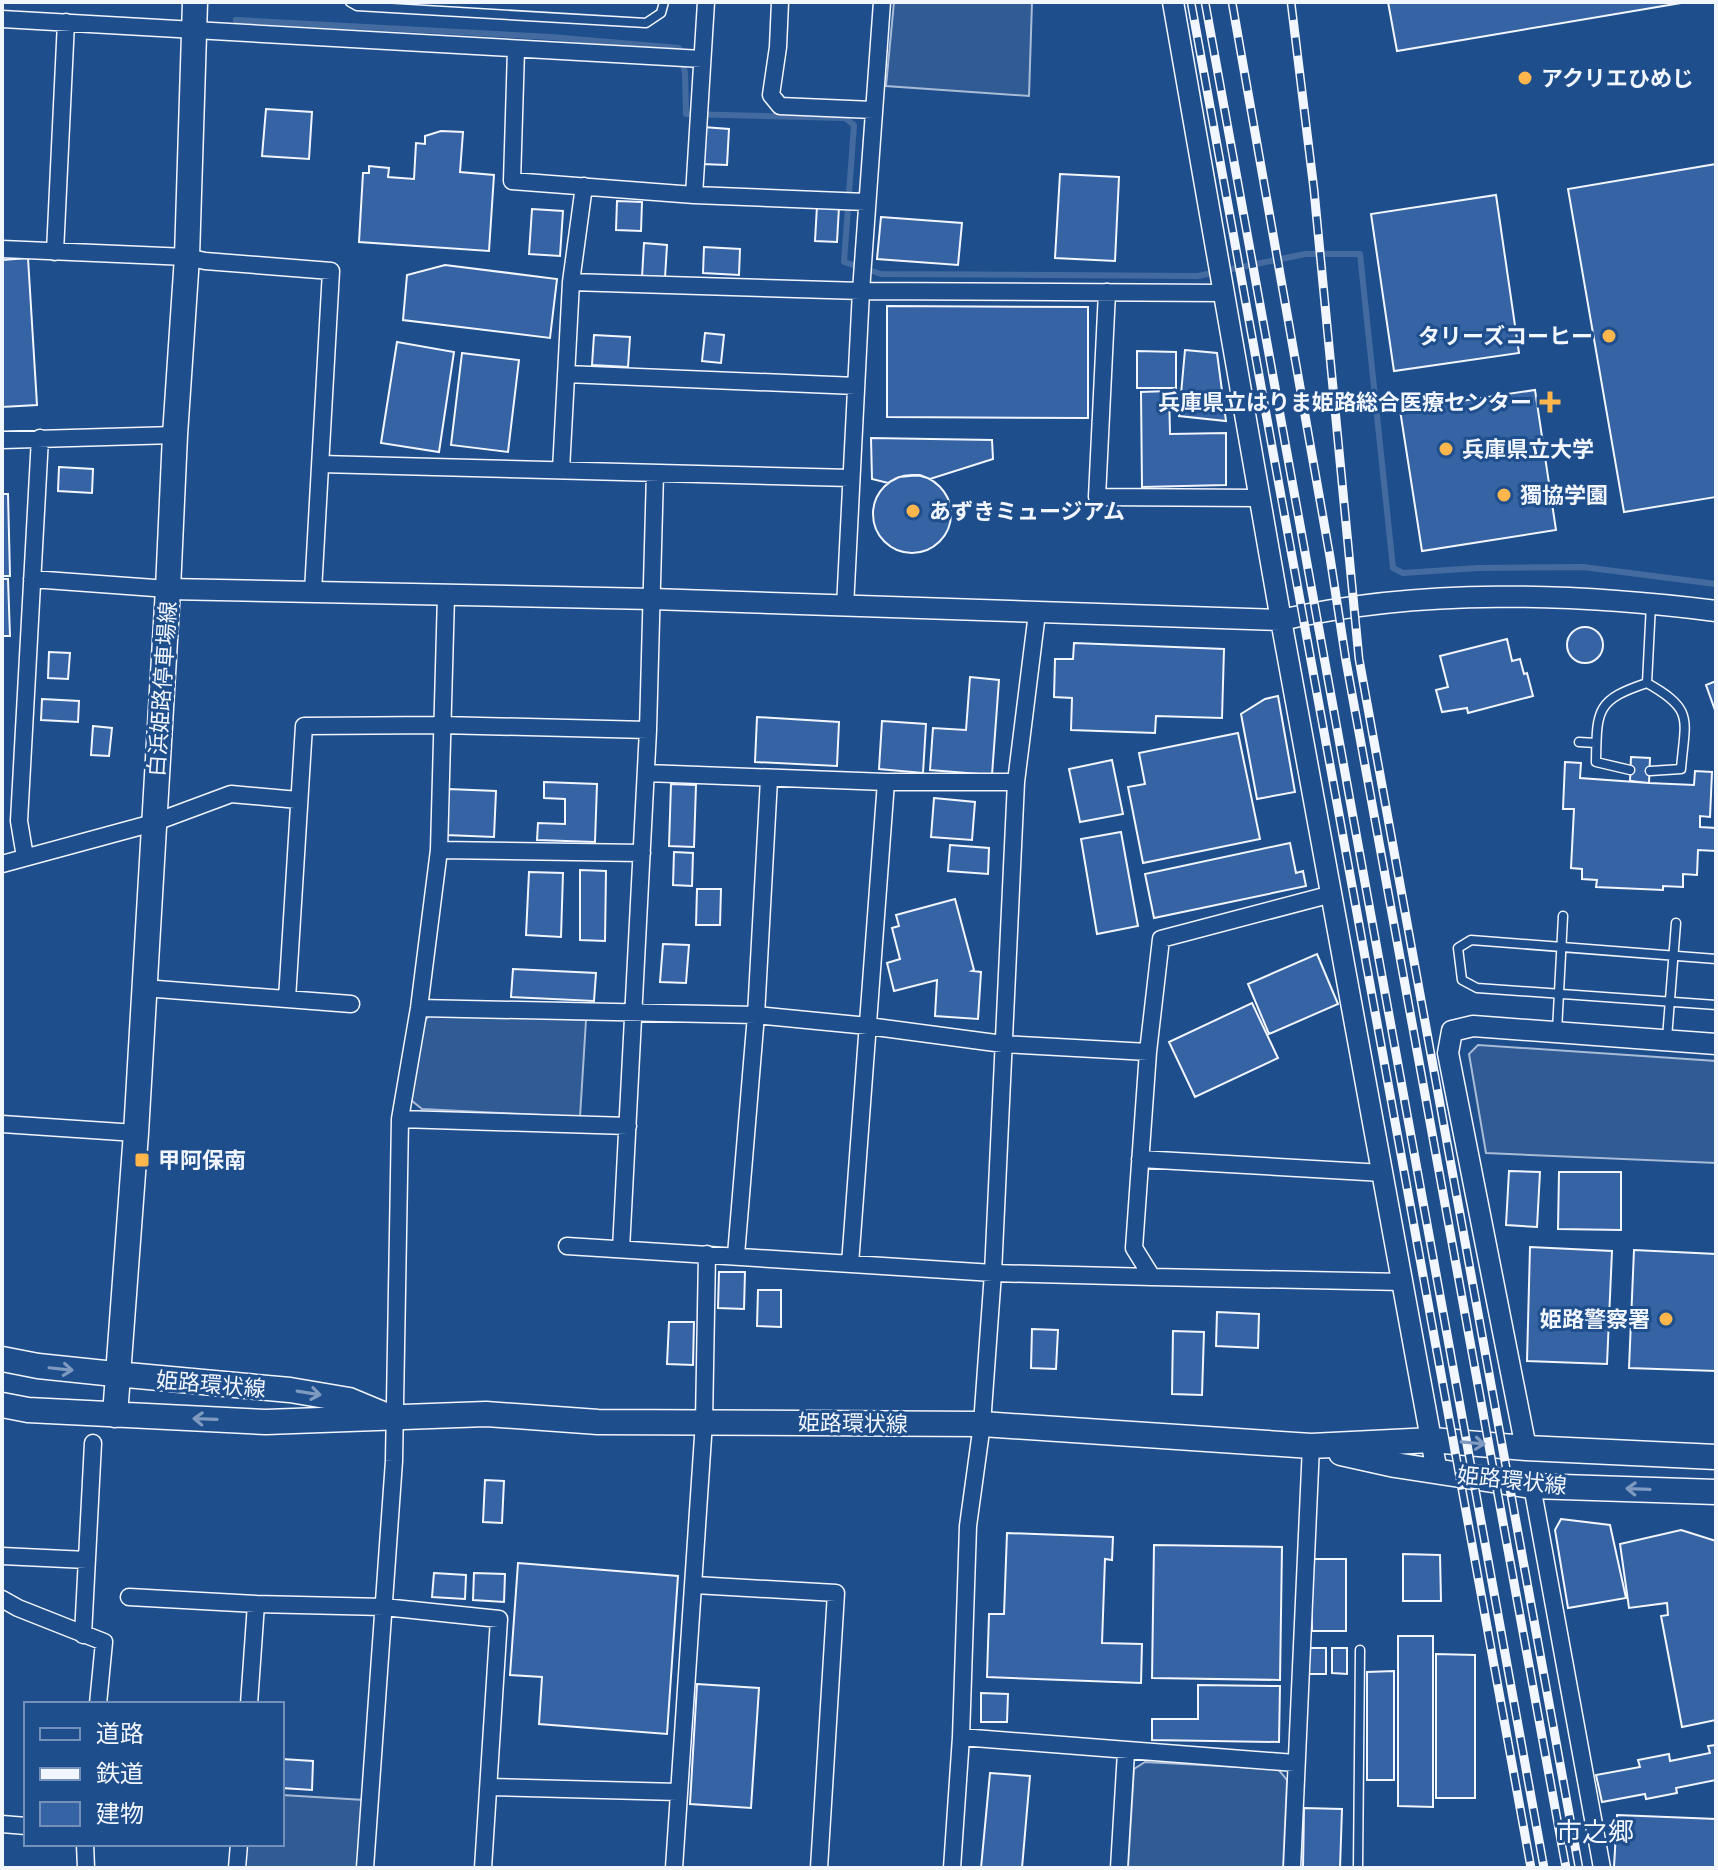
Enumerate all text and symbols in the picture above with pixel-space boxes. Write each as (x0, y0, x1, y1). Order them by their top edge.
place label: アクリエひめじ (1541, 65, 1694, 92)
marker: アクリエひめじ (1516, 69, 1534, 87)
place label: タリーズコーヒー (1418, 323, 1593, 350)
marker: タリーズコーヒー (1600, 327, 1618, 345)
place label: 兵庫県立はりま姫路総合医療センター (1158, 389, 1532, 416)
marker: 兵庫県立はりま姫路総合医療センター (1539, 391, 1561, 413)
place label: 兵庫県立大学 (1462, 436, 1594, 463)
marker: 兵庫県立大学 (1437, 440, 1455, 458)
place label: 獨協学園 (1520, 482, 1608, 509)
marker: 獨協学園 (1495, 486, 1513, 504)
place label: あずきミュージアム (929, 498, 1125, 525)
marker: あずきミュージアム (904, 502, 922, 520)
street label: 白浜姫路停車場線 (143, 600, 182, 778)
place label: 甲阿保南 (158, 1147, 246, 1174)
marker: 甲阿保南 (133, 1151, 151, 1169)
place label: 姫路警察署 (1540, 1306, 1650, 1333)
marker: 姫路警察署 (1657, 1310, 1675, 1328)
one-way arrow (47, 1361, 73, 1376)
street label: 姫路環状線 (155, 1366, 267, 1403)
one-way arrow (295, 1386, 321, 1401)
street label: 姫路環状線 (798, 1409, 908, 1438)
one-way arrow (192, 1411, 219, 1426)
one-way arrow (1459, 1436, 1486, 1451)
street label: 姫路環状線 (1456, 1461, 1568, 1500)
one-way arrow (1625, 1482, 1652, 1497)
legend (24, 1702, 284, 1846)
text: 道路 (96, 1720, 144, 1748)
text: 鉄道 (96, 1760, 144, 1788)
text: 建物 (96, 1800, 144, 1828)
district label: 市之郷 (1556, 1817, 1634, 1848)

